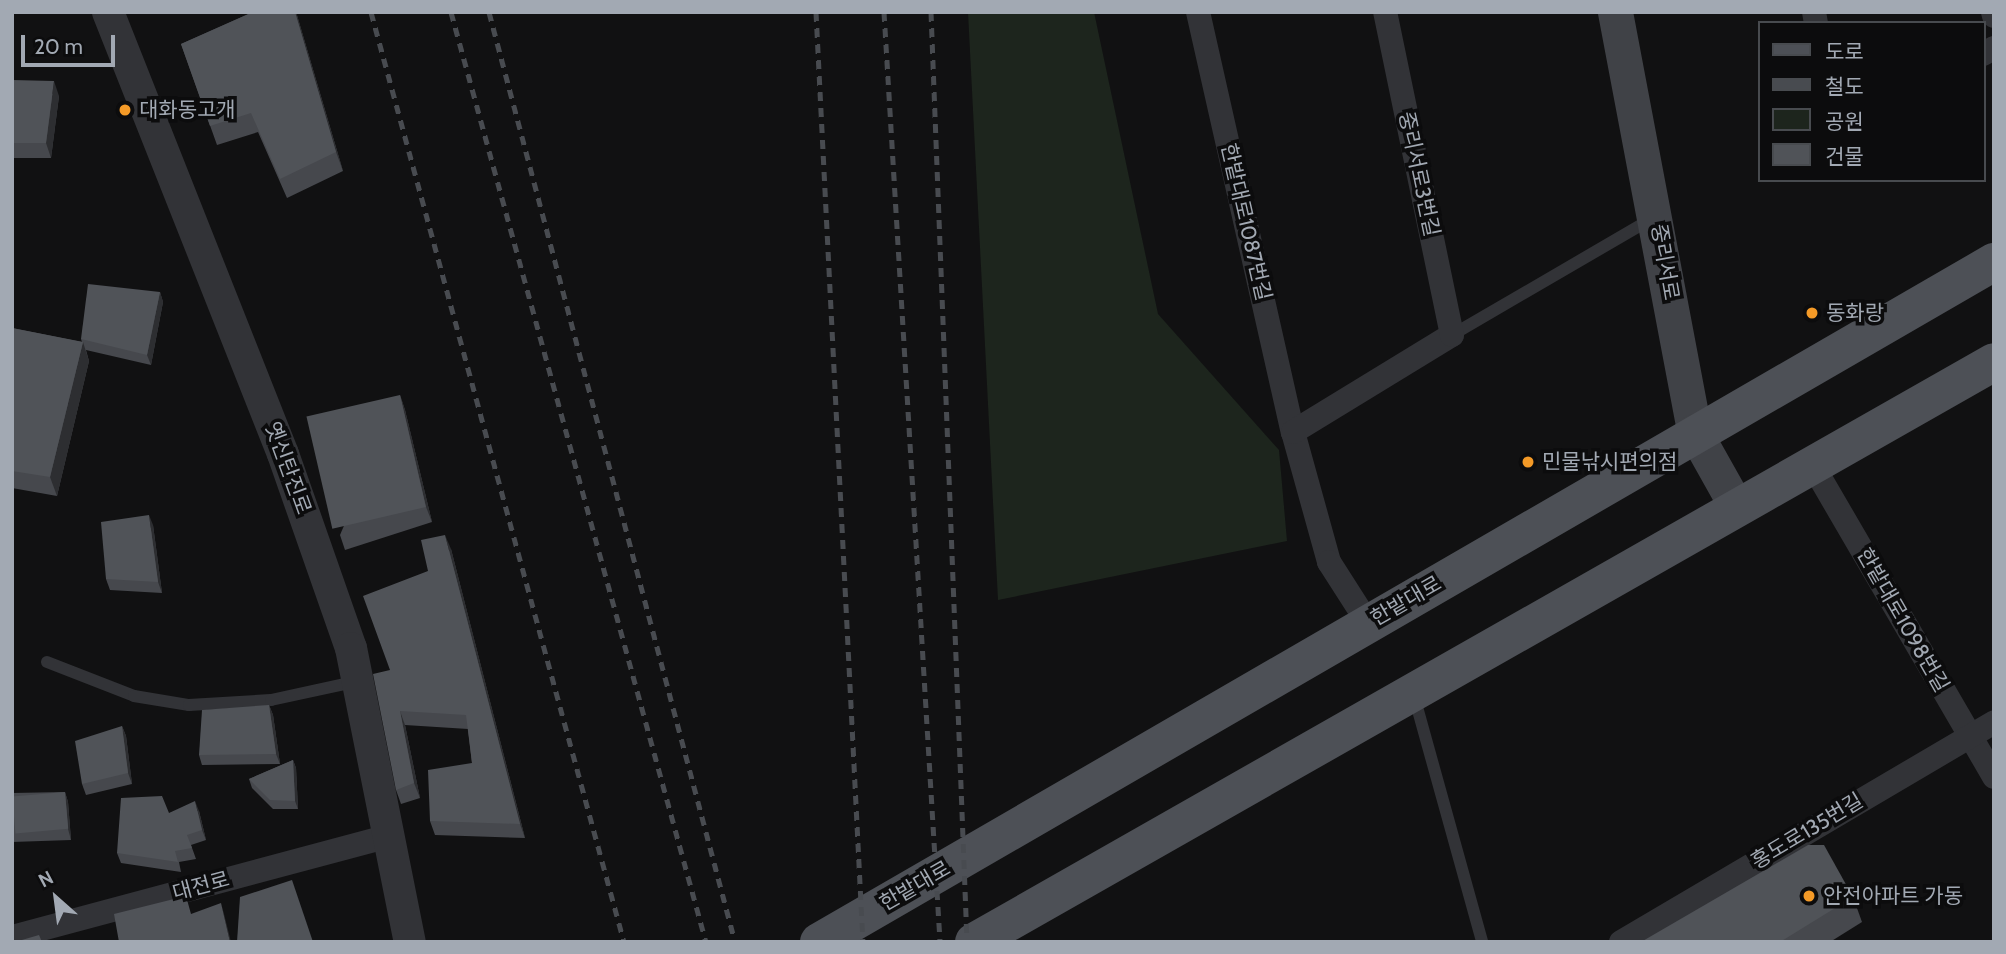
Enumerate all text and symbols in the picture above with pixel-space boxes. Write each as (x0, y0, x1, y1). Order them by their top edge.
scale bar (24, 21, 119, 65)
legend (1758, 21, 1985, 182)
text: 20 m (34, 34, 83, 59)
text: 도로 (1825, 39, 1864, 64)
text: 철도 (1825, 74, 1864, 99)
place label: 대화동고개 (139, 97, 236, 123)
marker: 대화동고개 (117, 102, 133, 118)
street label: 중리서로3번길 (1393, 109, 1445, 239)
text: 공원 (1825, 109, 1864, 134)
street label: 한밭대로1087번길 (1216, 141, 1276, 303)
text: 건물 (1825, 144, 1864, 169)
street label: 중리서로 (1646, 222, 1684, 302)
place label: 동화랑 (1826, 300, 1884, 326)
marker: 동화랑 (1804, 305, 1820, 321)
street label: 옛신탄진로 (260, 418, 316, 518)
place label: 민물낚시편의점 (1542, 449, 1677, 475)
marker: 민물낚시편의점 (1520, 454, 1536, 470)
street label: 한밭대로1098번길 (1852, 544, 1954, 696)
street label: 한밭대로 (1366, 571, 1446, 631)
street label: 홍도로135번길 (1746, 788, 1868, 874)
street label: 한밭대로 (875, 856, 955, 916)
north arrow (21, 863, 91, 933)
text: N (35, 866, 57, 892)
street label: 대전로 (170, 866, 232, 906)
place label: 안전아파트 가동 (1823, 883, 1963, 909)
marker: 안전아파트 가동 (1801, 888, 1817, 904)

